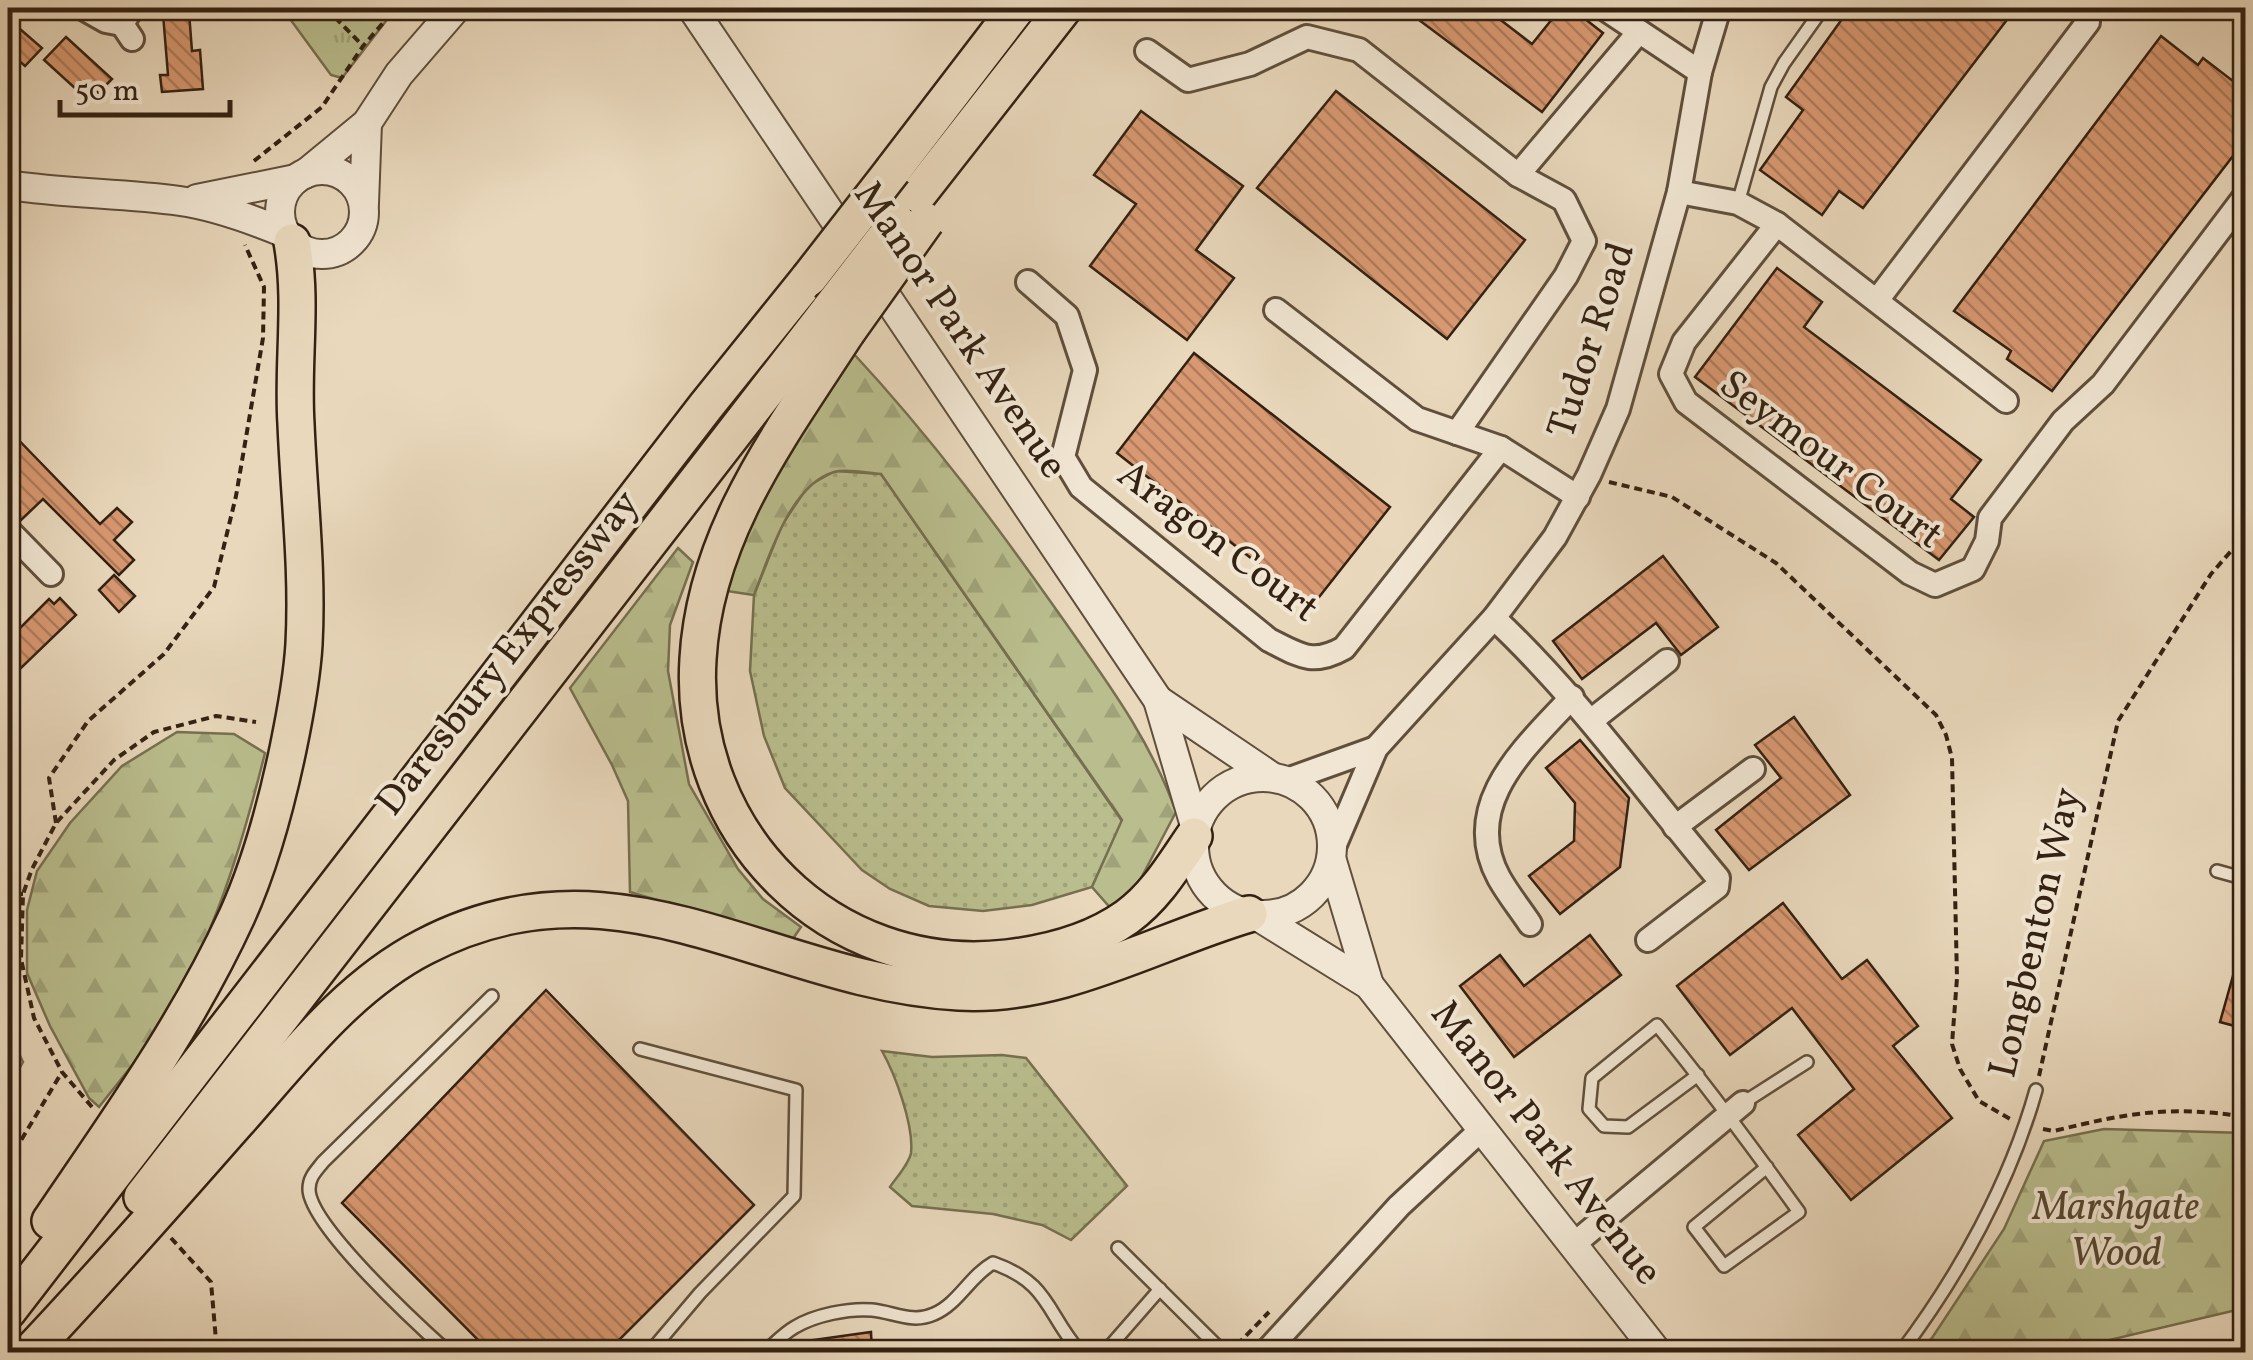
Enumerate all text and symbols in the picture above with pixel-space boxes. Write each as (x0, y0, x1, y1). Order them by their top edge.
scale bar (60, 55, 230, 117)
text: 50 m (75, 71, 139, 113)
street label: Manor Park Avenue (839, 171, 1079, 491)
street label: Tudor Road (1535, 236, 1651, 446)
street label: Seymour Court (1707, 358, 1953, 564)
street label: Aragon Court (1105, 449, 1329, 637)
street label: Daresbury Expressway (364, 479, 654, 829)
street label: Longbenton Way (1976, 782, 2098, 1084)
street label: Manor Park Avenue (1416, 990, 1674, 1298)
park label: Marshgate Wood (2031, 1181, 2200, 1283)

